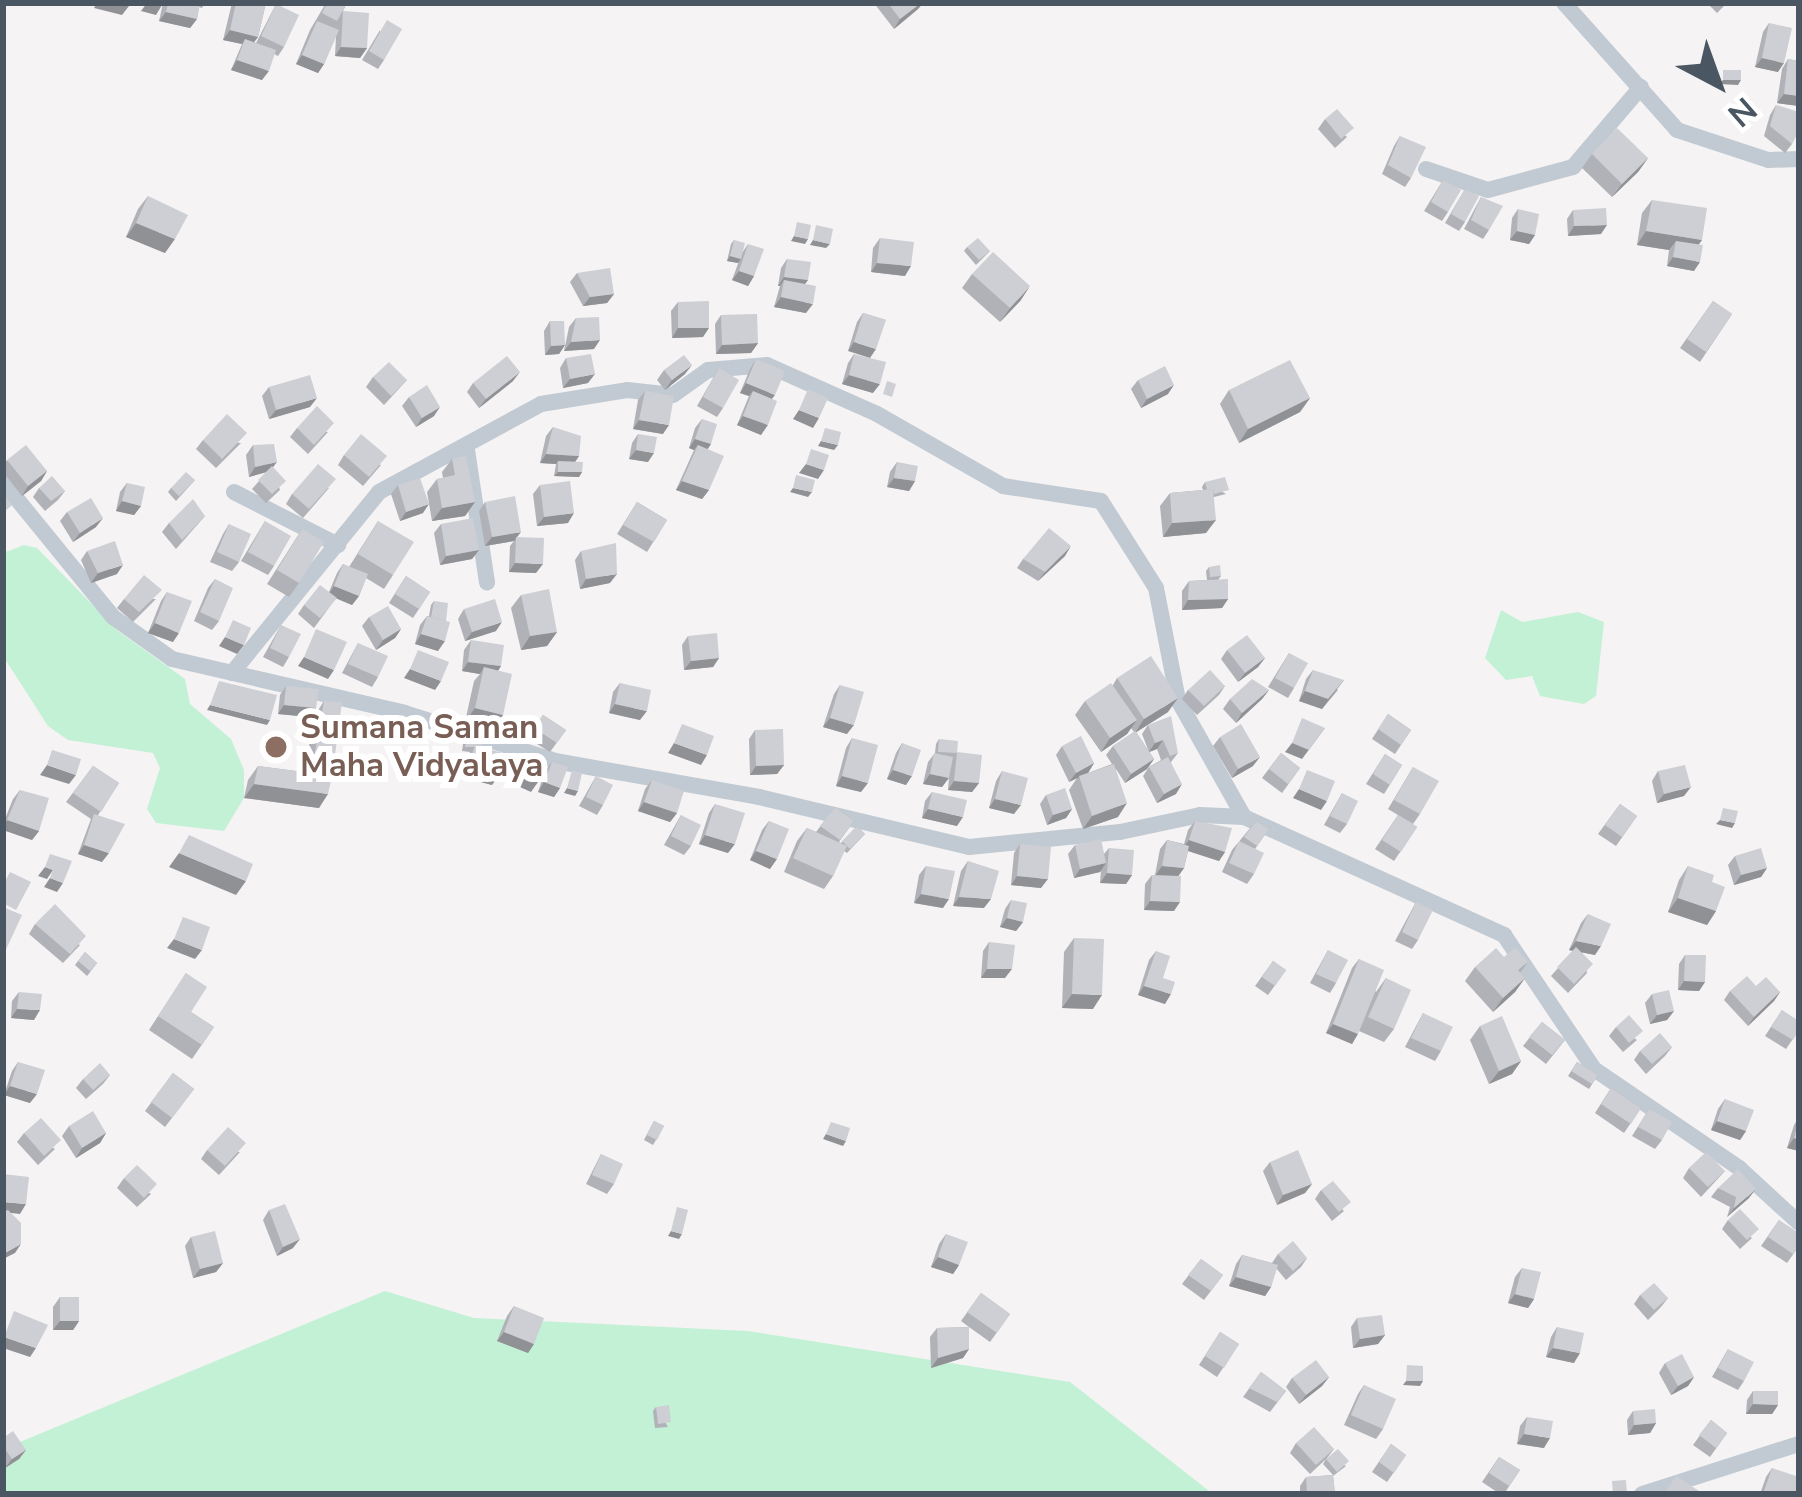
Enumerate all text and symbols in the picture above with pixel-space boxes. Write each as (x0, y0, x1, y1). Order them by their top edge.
north arrow (1658, 24, 1778, 144)
text: N (1718, 86, 1766, 137)
place label: Sumana Saman Maha Vidyalaya (300, 708, 543, 786)
marker: Sumana Saman Maha Vidyalaya (263, 734, 289, 760)

